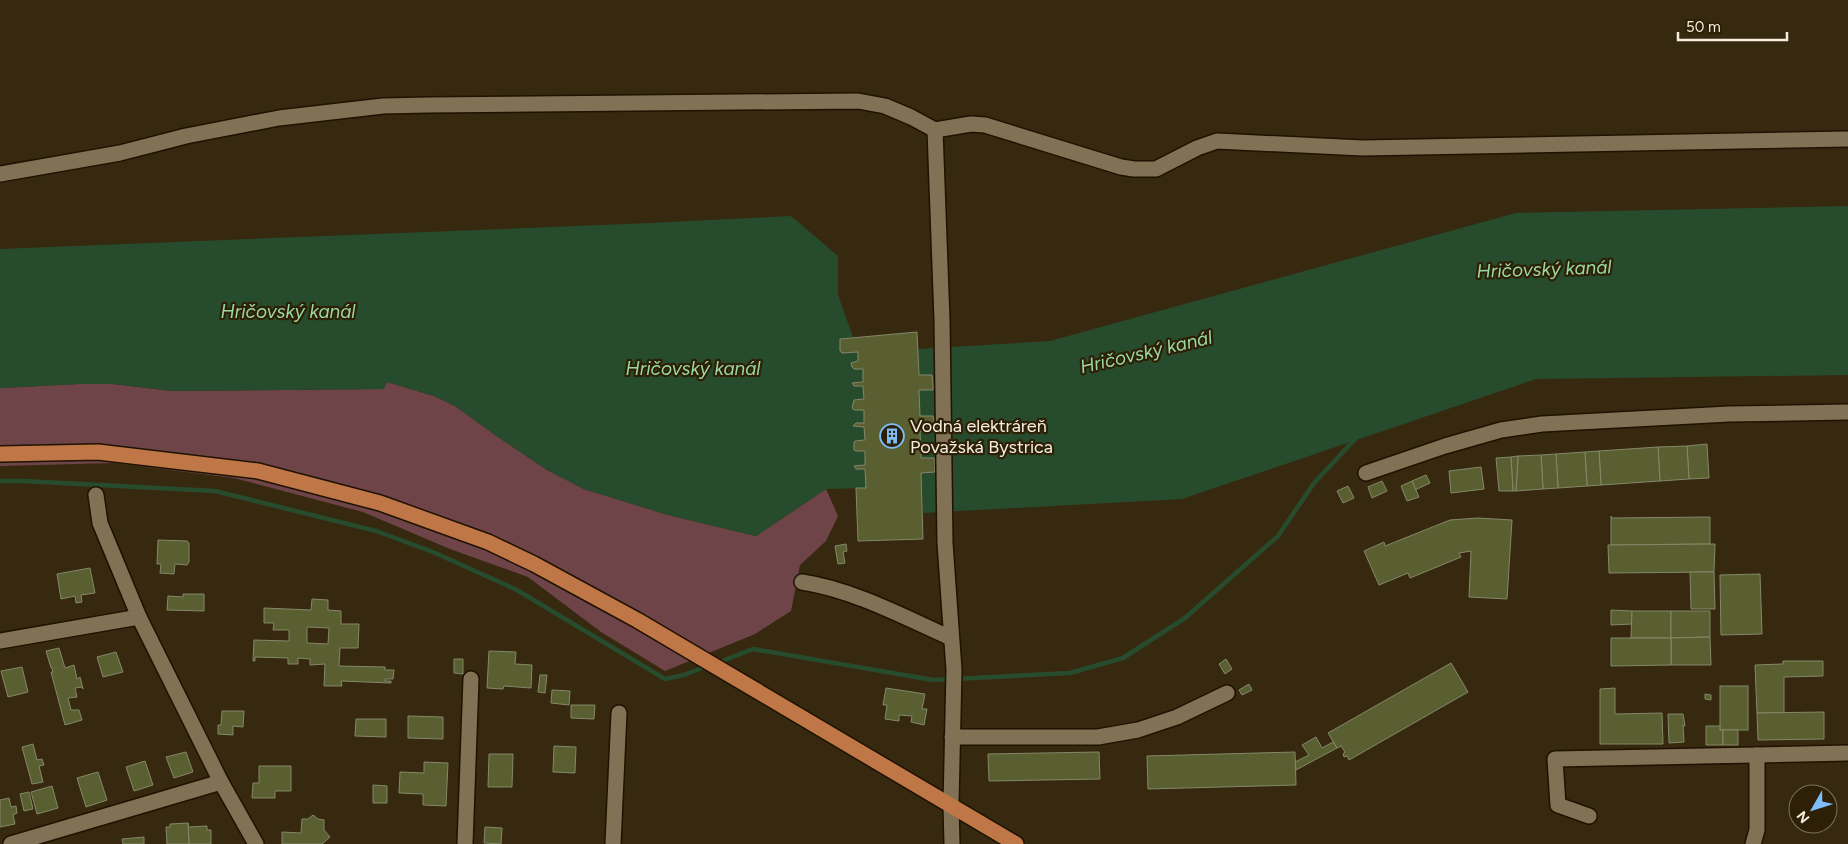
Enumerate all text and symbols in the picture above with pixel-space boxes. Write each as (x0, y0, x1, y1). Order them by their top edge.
scale bar (1678, 10, 1787, 42)
text: 50 m (1686, 18, 1721, 36)
water label: Hričovský kanál (1476, 255, 1613, 283)
water label: Hričovský kanál (220, 300, 356, 323)
water label: Hričovský kanál (1078, 325, 1215, 378)
water label: Hričovský kanál (625, 357, 761, 380)
place label: Vodná elektráreň Považská Bystrica (910, 415, 1053, 458)
building icon: Vodná elektráreň Považská Bystrica (879, 423, 905, 449)
north arrow (1788, 784, 1838, 834)
text: N (1793, 807, 1813, 826)

